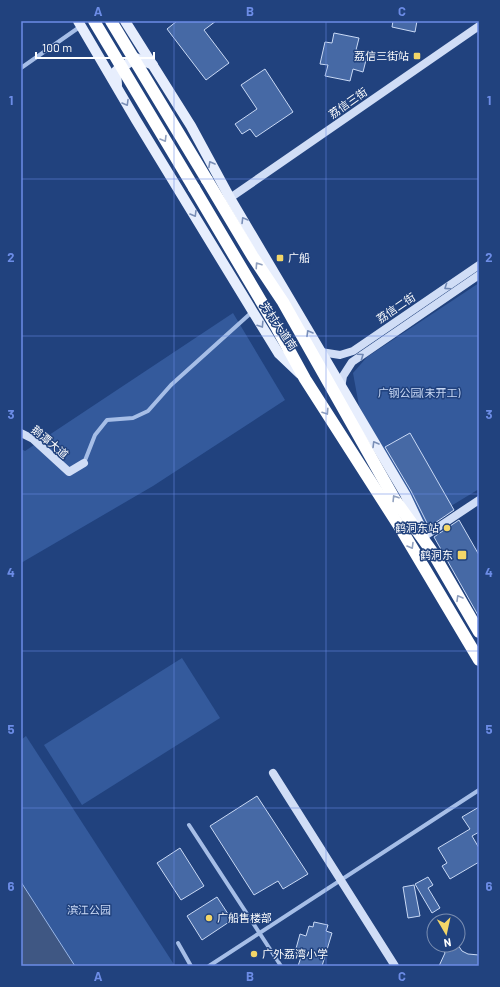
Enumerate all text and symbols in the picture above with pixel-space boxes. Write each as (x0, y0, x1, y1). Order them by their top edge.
text: A (94, 3, 103, 19)
text: B (246, 3, 254, 19)
text: C (398, 3, 406, 19)
scale bar (36, 34, 154, 60)
text: 100 m (42, 40, 72, 54)
place label: 荔信三街站 (354, 49, 409, 62)
marker: 荔信三街站 (412, 51, 422, 61)
street label: 荔信三街 (326, 85, 369, 121)
text: 1 (9, 92, 13, 108)
text: 1 (487, 92, 491, 108)
one-way arrow (122, 99, 129, 106)
one-way arrow (159, 134, 166, 141)
one-way arrow (209, 161, 216, 168)
one-way arrow (189, 210, 196, 217)
one-way arrow (241, 217, 248, 224)
text: 2 (7, 249, 15, 265)
text: 2 (485, 249, 493, 265)
place label: 广船 (288, 251, 310, 264)
marker: 广船 (275, 253, 285, 263)
one-way arrow (255, 262, 263, 269)
one-way arrow (444, 282, 451, 290)
street label: 荔信二街 (374, 290, 418, 325)
street label: 芳村大道南 (259, 299, 300, 352)
one-way arrow (257, 321, 264, 328)
one-way arrow (307, 329, 314, 337)
one-way arrow (357, 353, 364, 361)
park label: 广钢公园(未开工) (378, 386, 460, 399)
text: 3 (7, 406, 15, 422)
text: 3 (485, 406, 493, 422)
one-way arrow (322, 408, 329, 415)
street label: 鹅潭大道 (29, 422, 71, 461)
one-way arrow (373, 441, 380, 448)
one-way arrow (392, 495, 400, 502)
place label: 鹤洞东站 (395, 521, 439, 534)
marker: 鹤洞东站 (442, 523, 452, 533)
one-way arrow (406, 542, 413, 549)
place label: 鹤洞东 (420, 548, 453, 561)
marker: 鹤洞东 (456, 549, 468, 561)
text: 4 (7, 564, 15, 580)
text: 4 (485, 564, 493, 580)
one-way arrow (457, 595, 464, 602)
text: 5 (7, 721, 15, 737)
text: 5 (485, 721, 493, 737)
text: 6 (8, 878, 15, 894)
text: 6 (486, 878, 493, 894)
park label: 滨江公园 (67, 903, 111, 916)
place label: 广船售楼部 (217, 911, 272, 924)
marker: 广船售楼部 (204, 913, 214, 923)
north arrow (426, 913, 466, 953)
text: N (443, 936, 452, 950)
place label: 广外荔湾小学 (262, 947, 328, 960)
marker: 广外荔湾小学 (249, 949, 259, 959)
text: A (94, 968, 103, 984)
text: B (246, 968, 254, 984)
text: C (398, 968, 406, 984)

